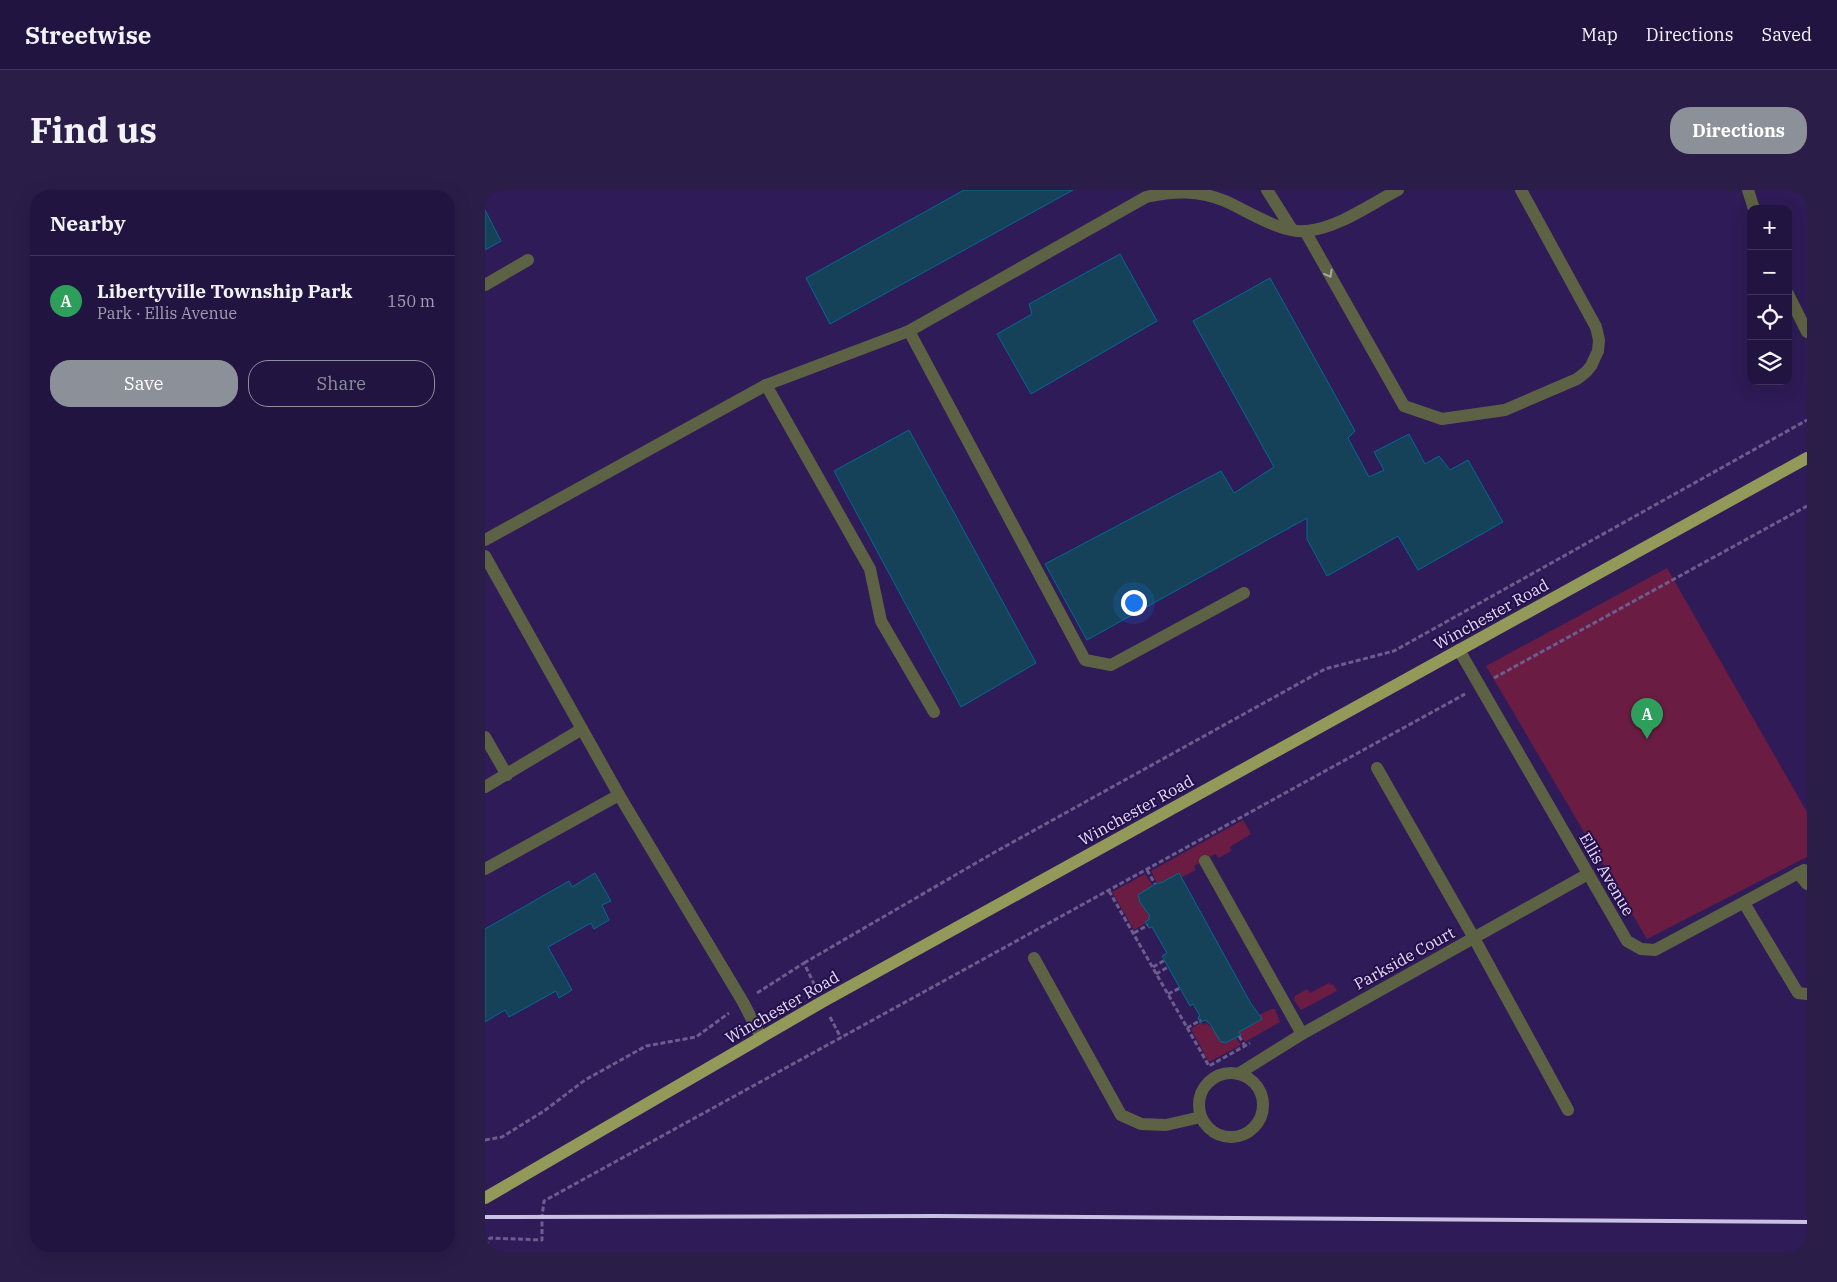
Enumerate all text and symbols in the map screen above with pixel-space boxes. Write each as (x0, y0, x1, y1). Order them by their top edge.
text: Streetwise (25, 19, 151, 51)
text: Map (1581, 23, 1618, 46)
text: Directions (1646, 23, 1734, 46)
text: Saved (1762, 23, 1812, 46)
text: Find us (30, 107, 157, 153)
button: Directions (1670, 107, 1807, 154)
map controls (1747, 205, 1792, 385)
button: + (1747, 205, 1792, 250)
text: Nearby (50, 209, 126, 237)
button: − (1747, 250, 1792, 295)
one-way arrow (1323, 268, 1333, 277)
text: Libertyville Township Park (97, 279, 352, 303)
text: A (60, 291, 72, 311)
text: 150 m (387, 291, 435, 311)
button: locate (1747, 295, 1792, 340)
text: Park · Ellis Avenue (97, 303, 237, 323)
button: layers (1747, 340, 1792, 385)
button: Save (50, 360, 238, 407)
button: Share (248, 360, 435, 407)
street label: Winchester Road (1430, 574, 1552, 654)
your location (1121, 590, 1147, 616)
pin: A (1631, 698, 1663, 739)
street label: Winchester Road (1075, 770, 1197, 850)
street label: Ellis Avenue (1575, 829, 1639, 919)
street label: Parkside Court (1350, 922, 1458, 994)
street label: Winchester Road (721, 966, 843, 1048)

